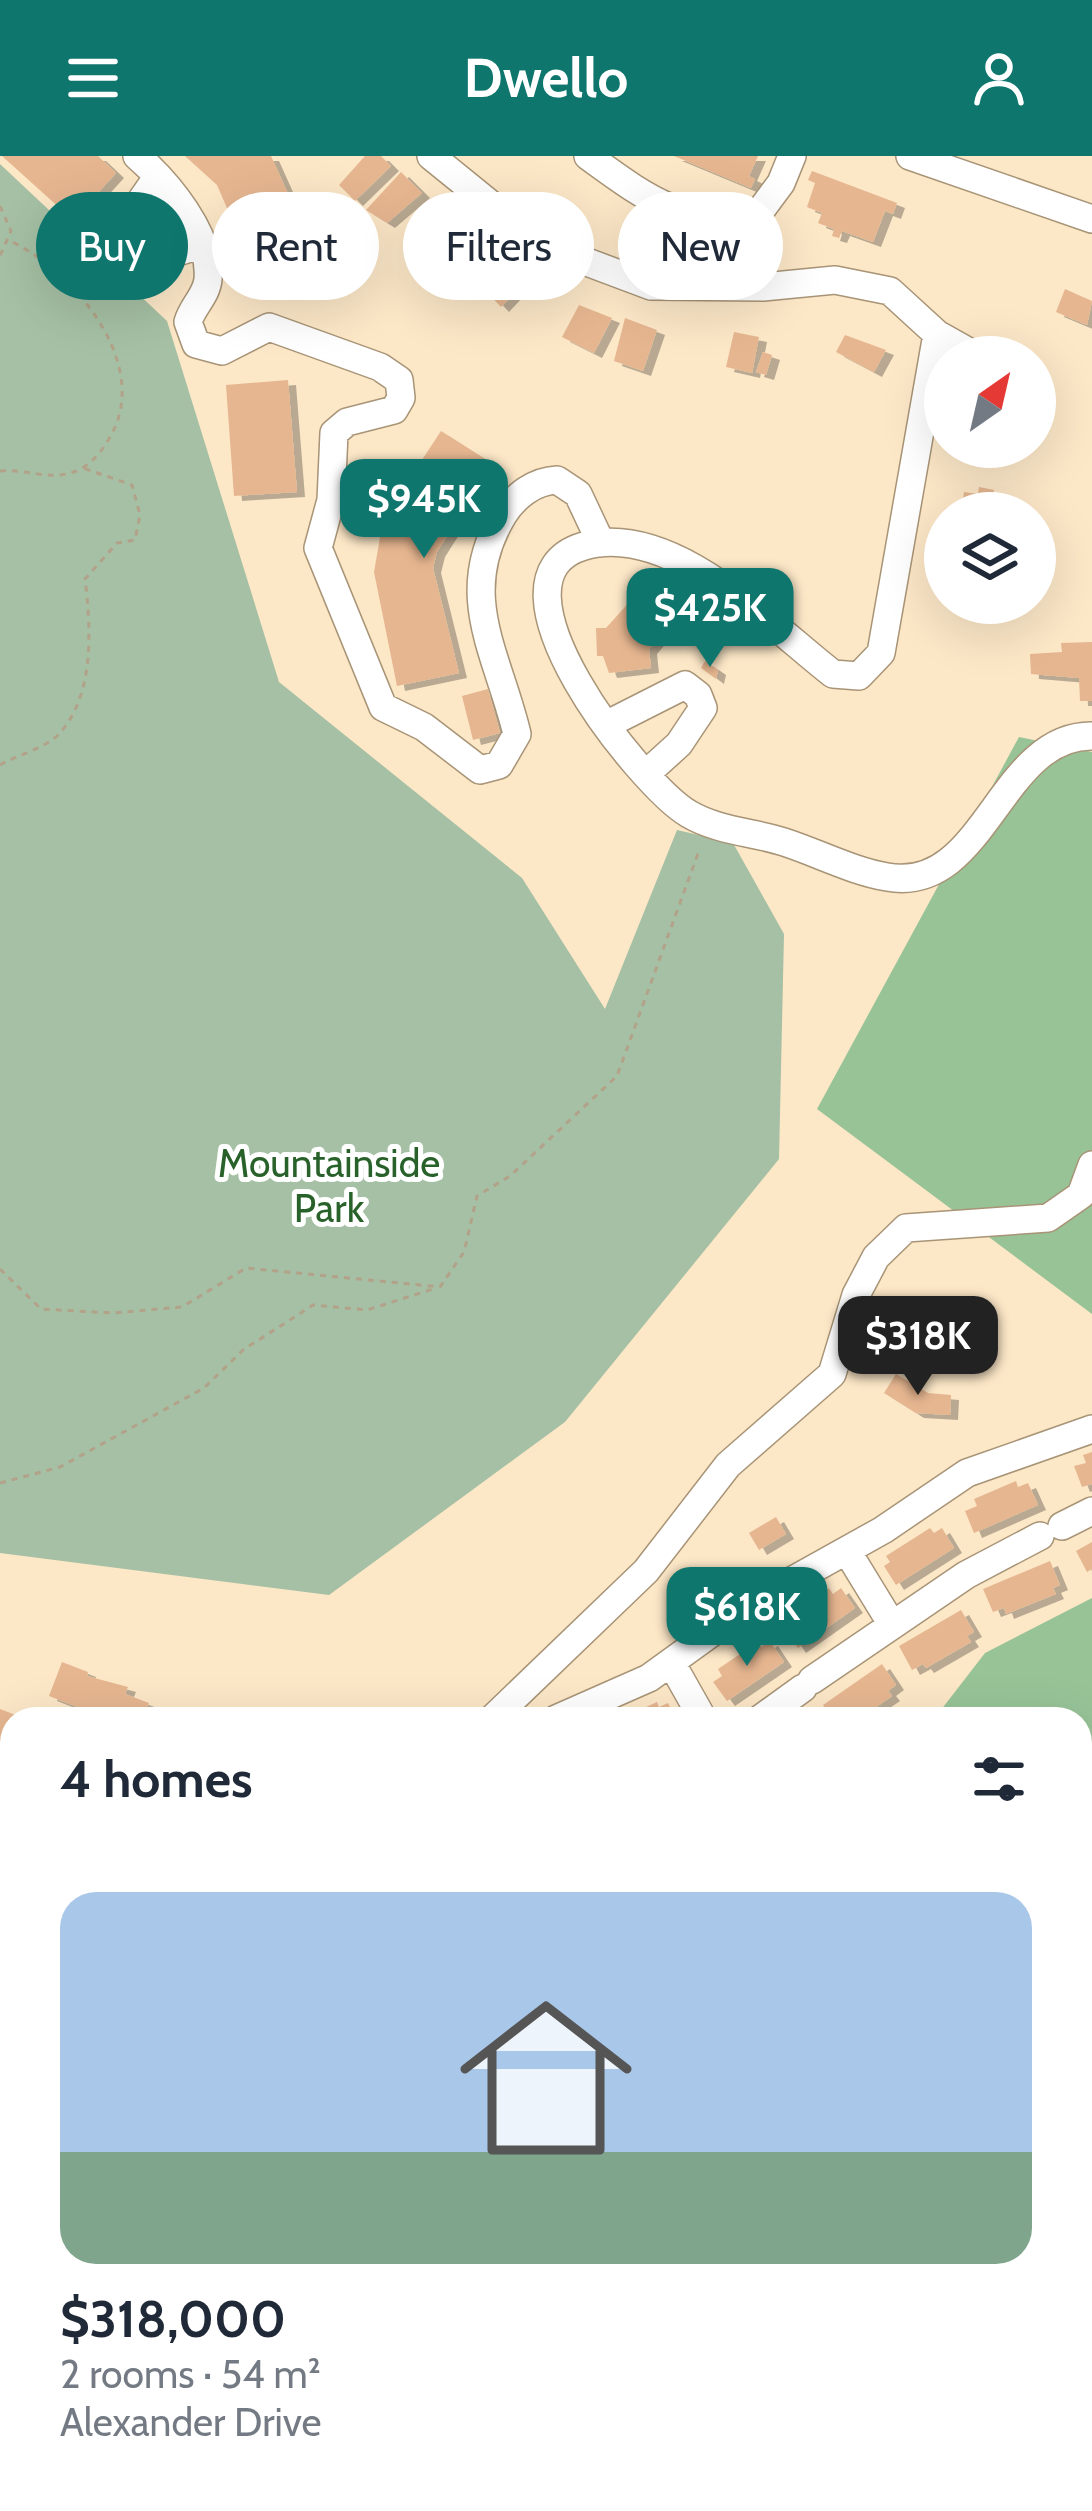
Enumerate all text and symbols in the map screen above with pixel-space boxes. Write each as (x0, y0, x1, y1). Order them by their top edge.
icon: menu (60, 45, 126, 111)
text: Dwello (464, 45, 628, 111)
icon: person (966, 45, 1032, 111)
chip: Buy (36, 192, 188, 300)
chip: Rent (212, 192, 379, 300)
chip: Filters (403, 192, 594, 300)
chip: New (618, 192, 783, 300)
north arrow (924, 336, 1056, 468)
map controls (924, 336, 1056, 624)
pin: $945K (340, 459, 508, 561)
text: $945K (367, 474, 481, 522)
button: layers (924, 492, 1056, 624)
pin: $425K (626, 568, 794, 670)
text: $425K (654, 583, 766, 631)
park label: Mountainside Park (218, 1139, 440, 1232)
pin: $318K (834, 1296, 1002, 1398)
text: $318K (865, 1311, 971, 1359)
pin: $618K (663, 1567, 831, 1669)
text: $618K (694, 1582, 800, 1630)
icon: filters (966, 1746, 1032, 1812)
text: 4 homes (60, 1748, 252, 1810)
icon: home (438, 1970, 654, 2186)
text: $318,000 (60, 2288, 286, 2350)
text: 2 rooms · 54 m² (60, 2350, 321, 2398)
text: Alexander Drive (60, 2398, 322, 2446)

